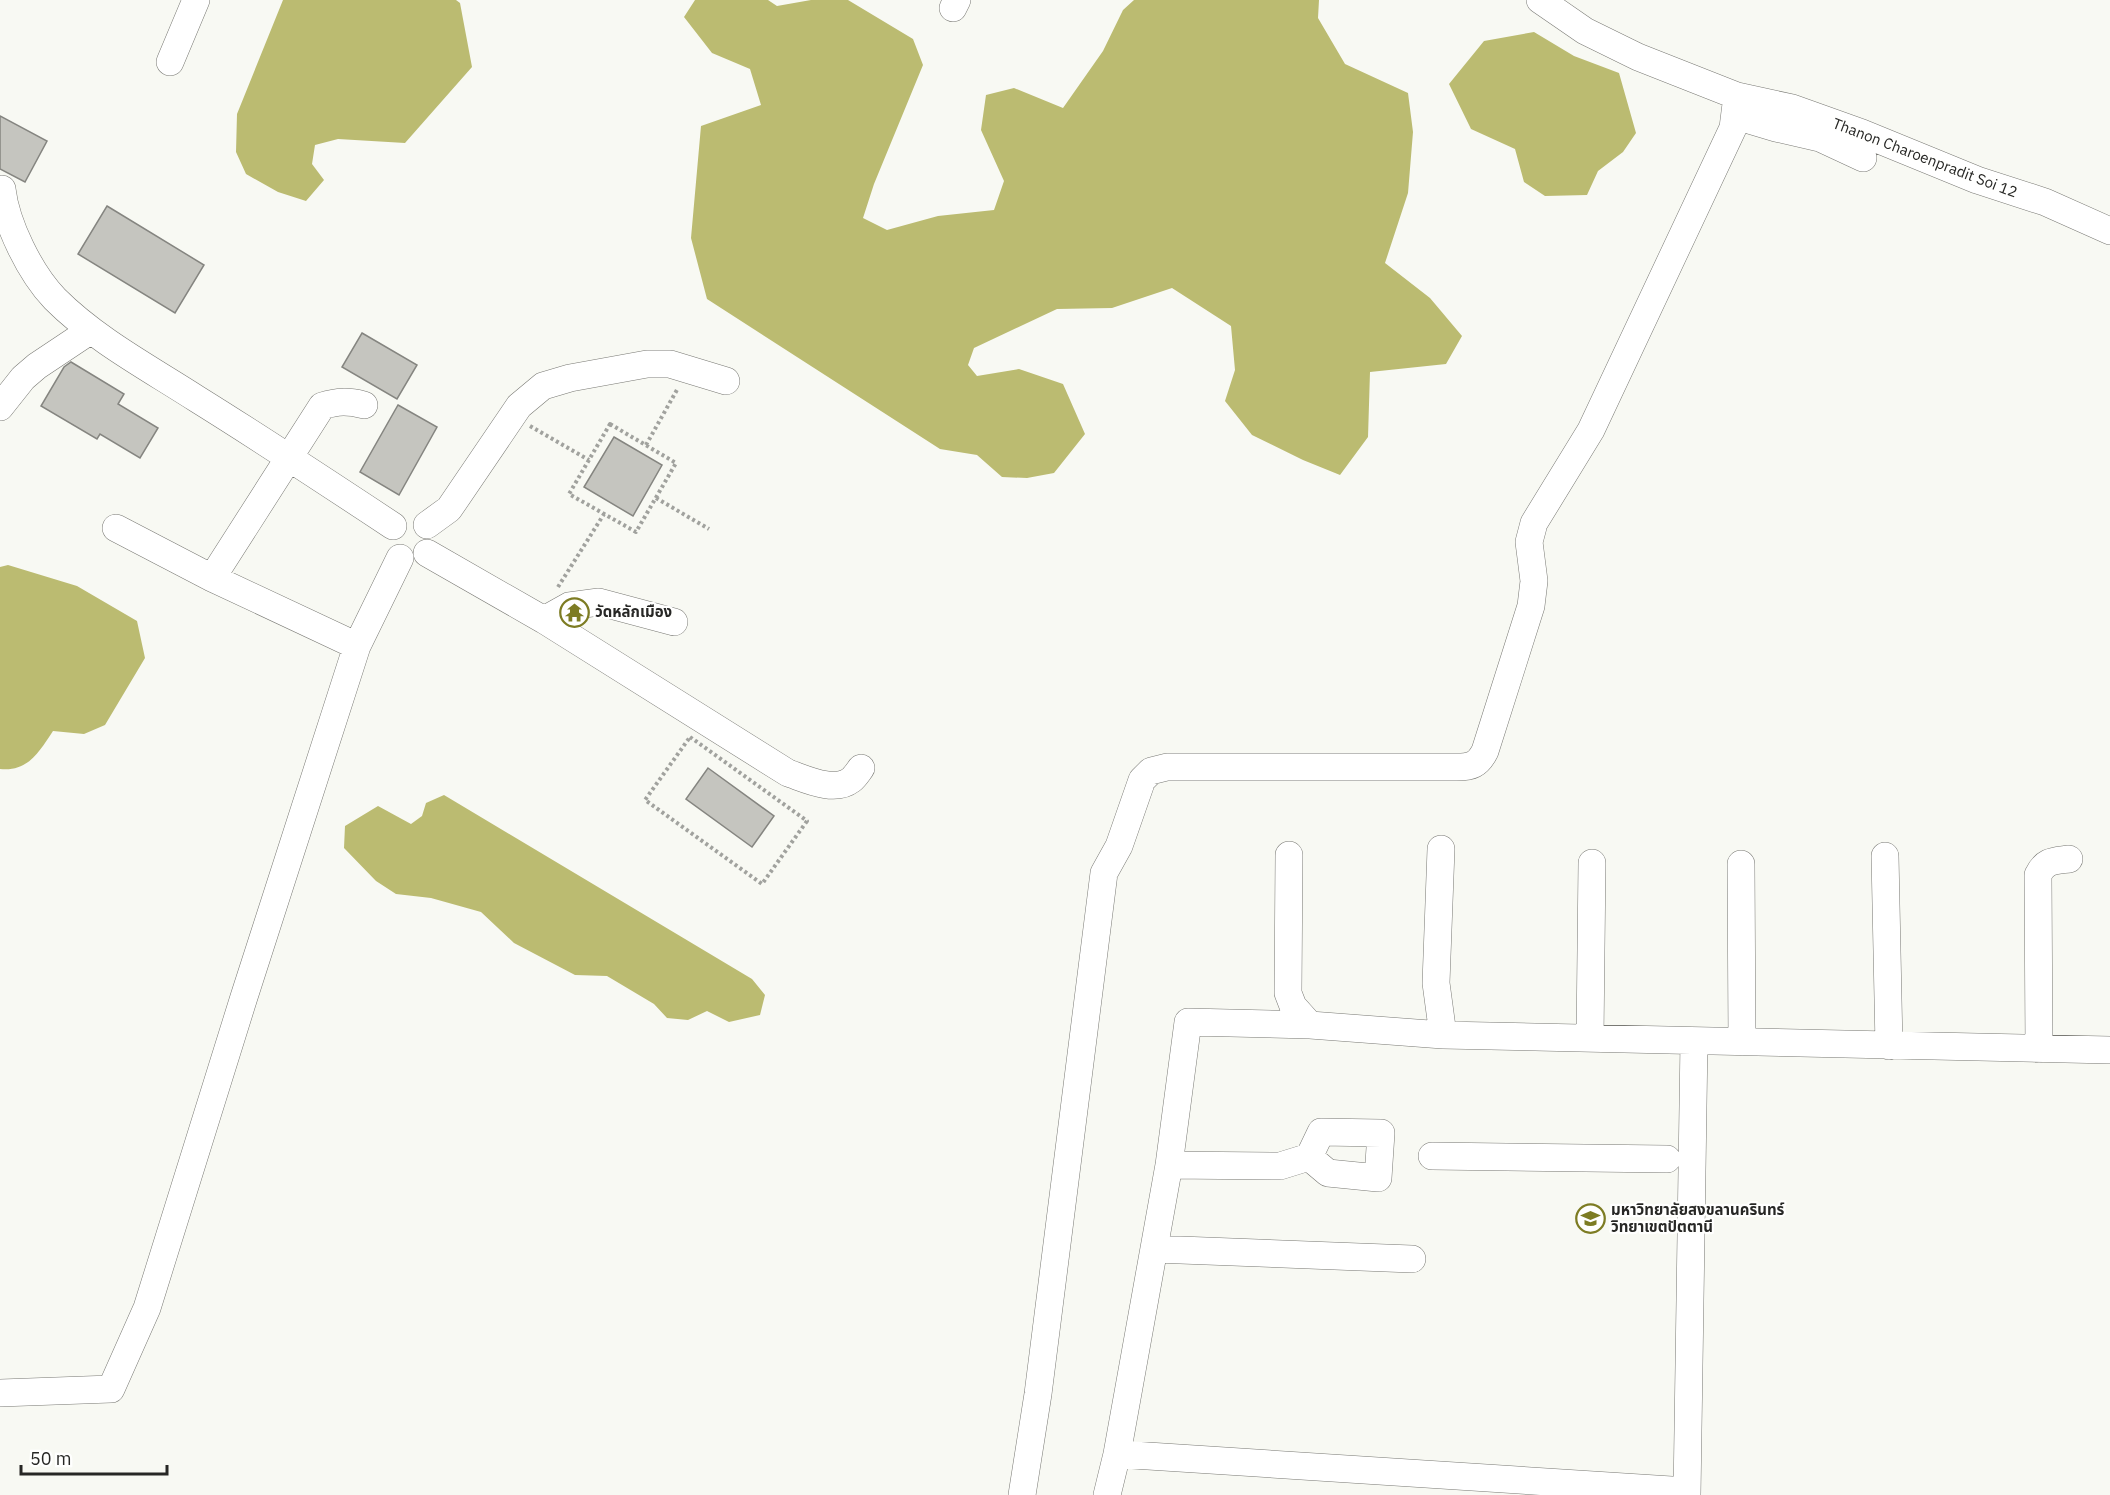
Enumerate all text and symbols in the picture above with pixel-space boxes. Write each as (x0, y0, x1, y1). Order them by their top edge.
street label: Thanon Charoenpradit Soi 12 (1830, 113, 2020, 202)
temple icon: วัดหลักเมือง (558, 596, 590, 628)
place label: วัดหลักเมือง (595, 602, 672, 621)
place label: มหาวิทยาลัยสงขลานครินทร์ วิทยาเขตปัตตานี (1610, 1200, 1785, 1236)
school or university icon: มหาวิทยาลัยสงขลานครินทร์ วิทยาเขตปัตตานี (1574, 1203, 1606, 1235)
scale bar (21, 1438, 166, 1476)
text: 50 m (30, 1447, 72, 1470)

